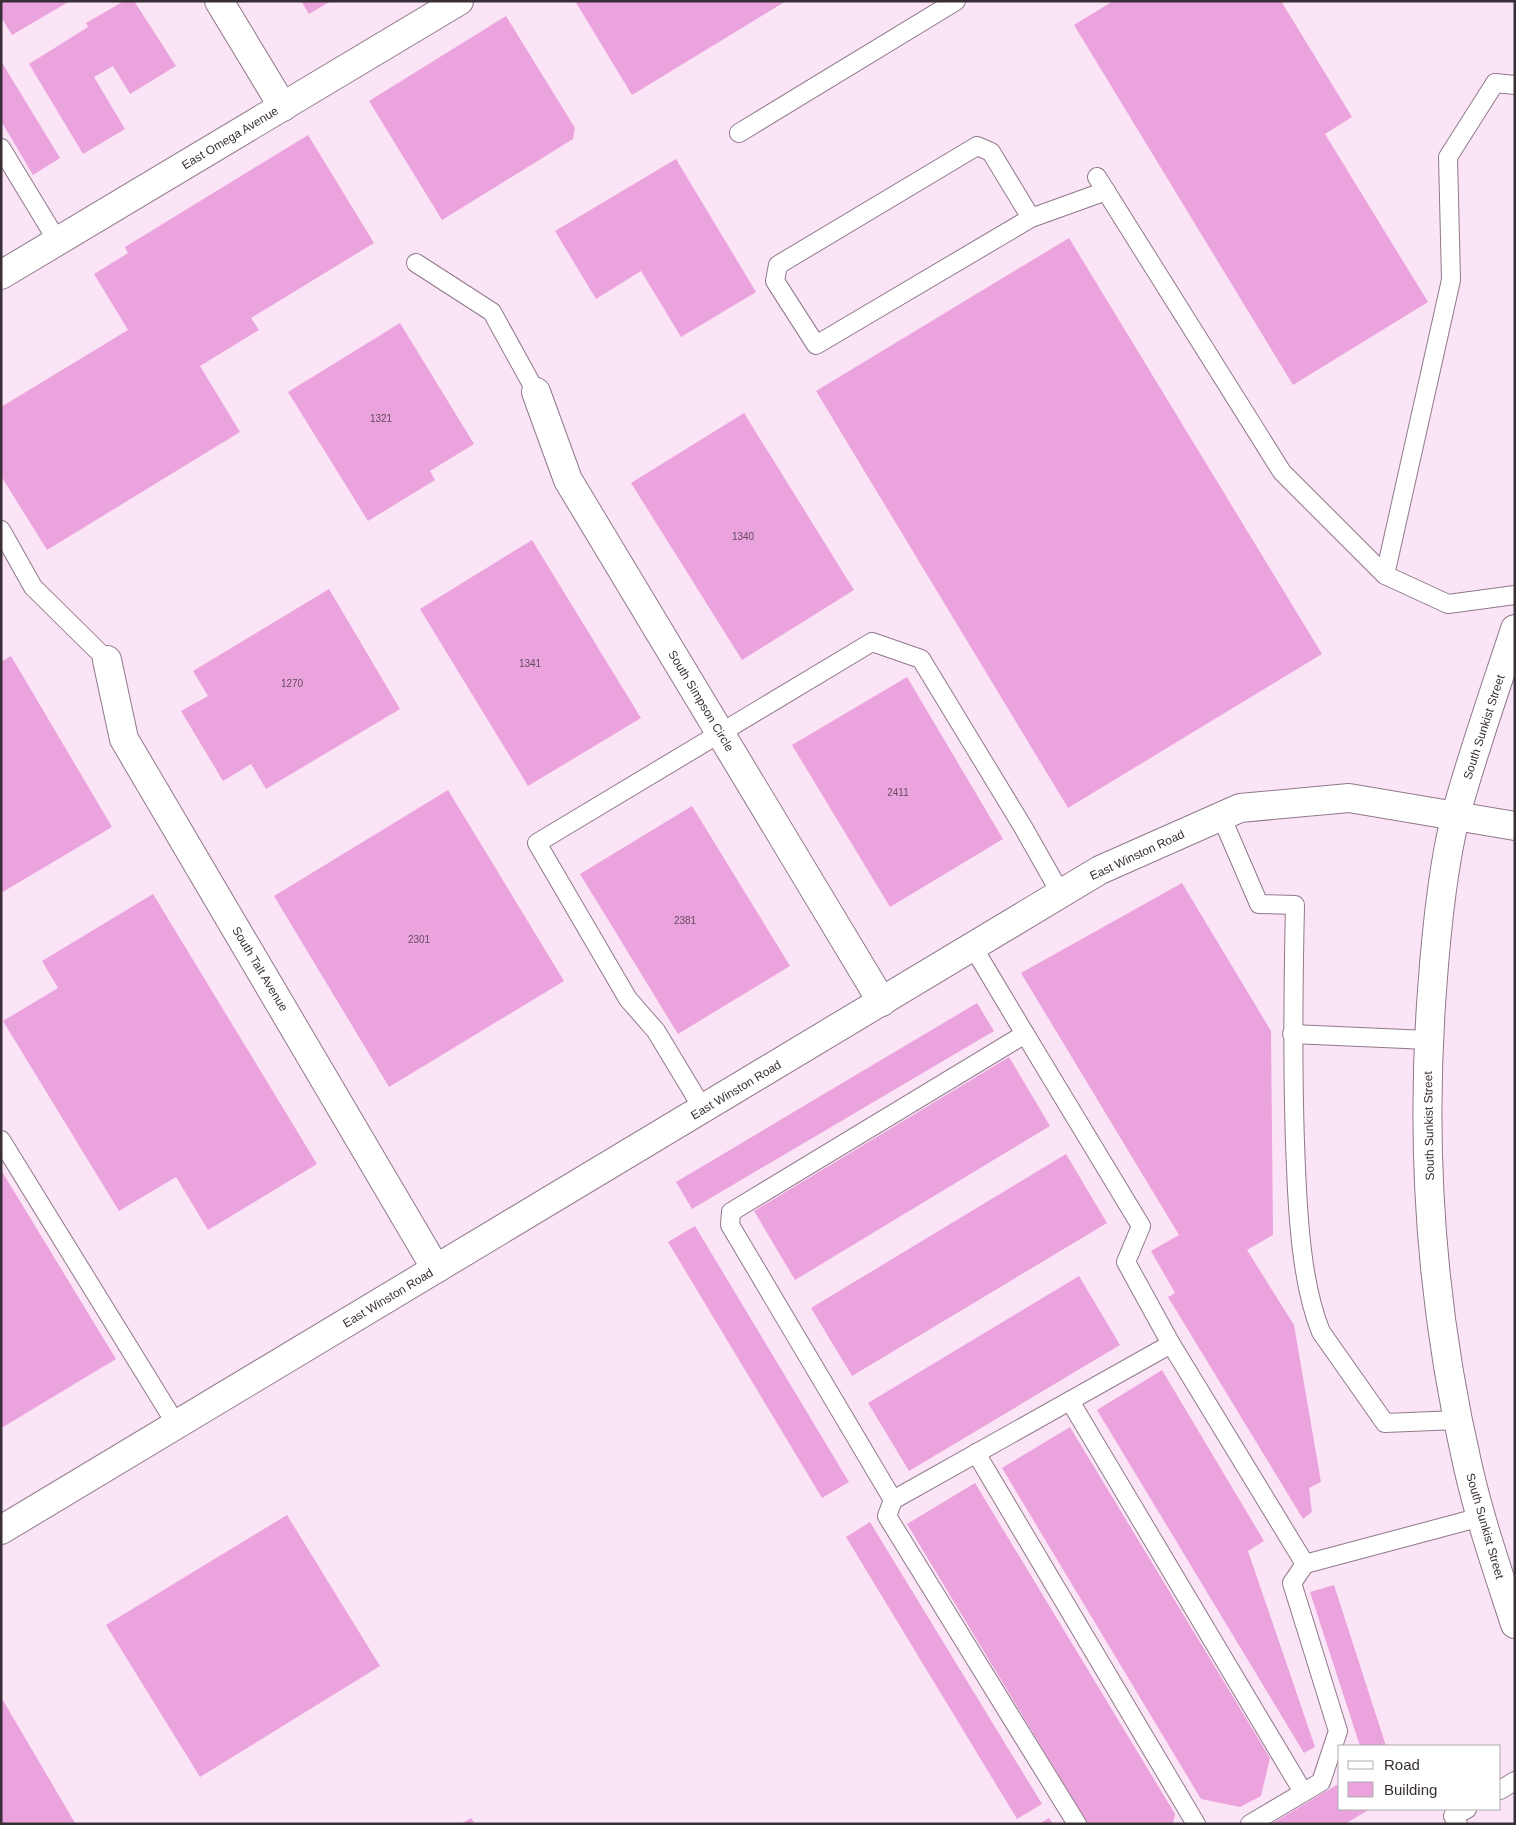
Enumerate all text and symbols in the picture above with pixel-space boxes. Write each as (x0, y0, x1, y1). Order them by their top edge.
street label: East Omega Avenue (179, 104, 281, 172)
house number: 1321 (370, 413, 393, 424)
house number: 1340 (732, 531, 755, 542)
street label: South Simpson Circle (665, 648, 737, 754)
house number: 1341 (519, 658, 542, 669)
street label: South Sunkist Street (1460, 672, 1508, 781)
house number: 1270 (281, 678, 304, 689)
house number: 2411 (887, 787, 909, 798)
street label: East Winston Road (1087, 827, 1187, 883)
house number: 2381 (674, 915, 697, 926)
street label: South Talt Avenue (229, 924, 291, 1014)
house number: 2301 (408, 934, 431, 945)
street label: East Winston Road (688, 1058, 784, 1122)
street label: South Sunkist Street (1421, 1071, 1437, 1181)
street label: East Winston Road (340, 1266, 436, 1330)
street label: South Sunkist Street (1463, 1471, 1507, 1581)
legend (1338, 1745, 1501, 1810)
text: Road (1384, 1756, 1420, 1773)
text: Building (1384, 1781, 1437, 1798)

